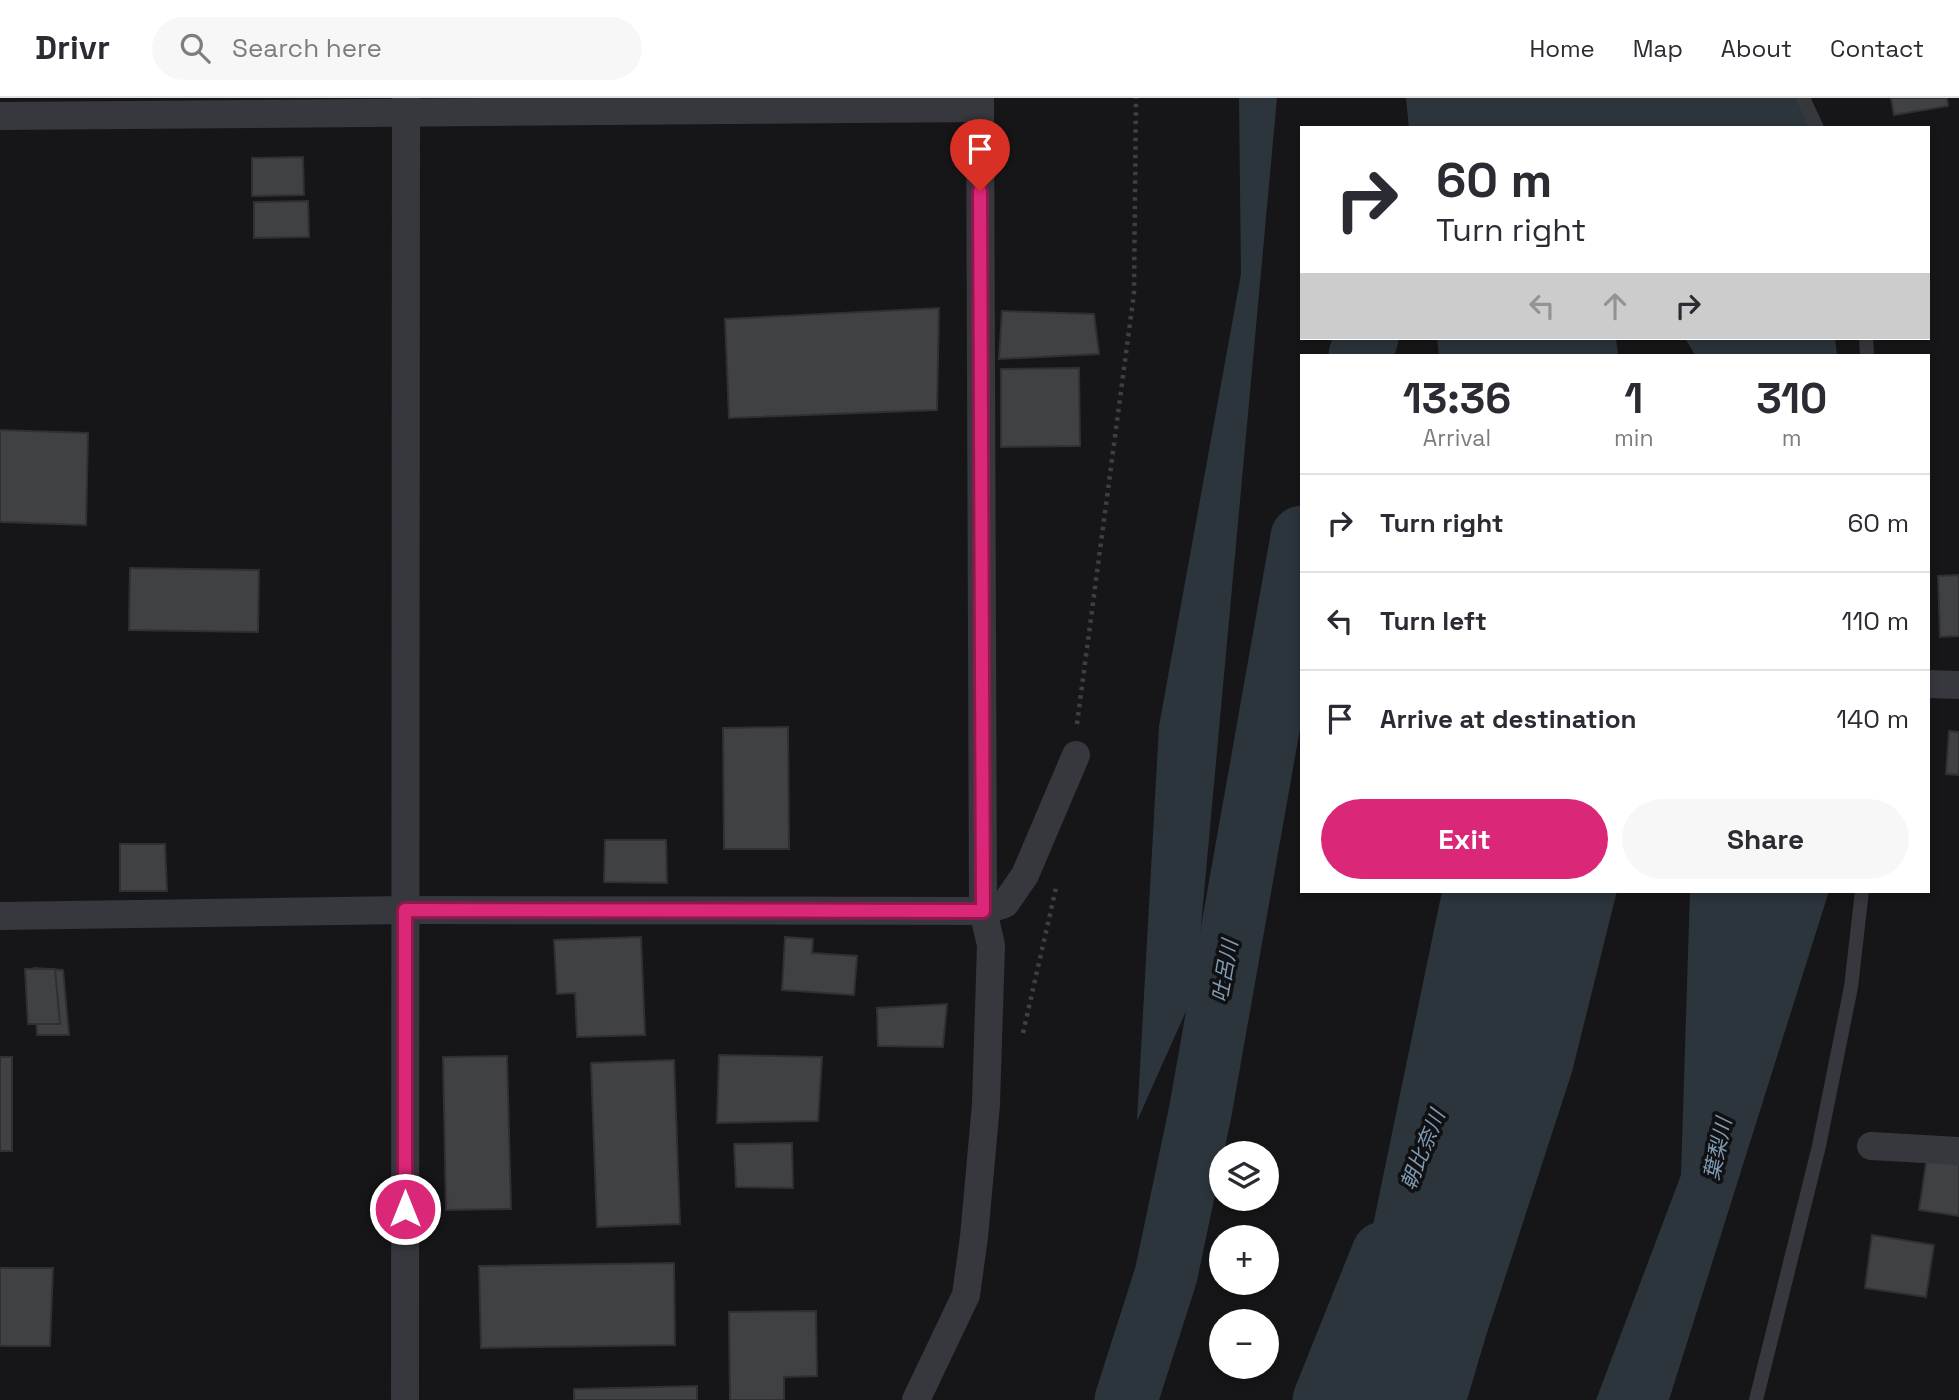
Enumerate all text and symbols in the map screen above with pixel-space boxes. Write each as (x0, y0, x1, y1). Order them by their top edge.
search box (152, 17, 642, 80)
text: Drivr (35, 27, 110, 69)
icon: search (176, 29, 214, 67)
text: Search here (232, 31, 382, 65)
text: Home (1529, 33, 1595, 64)
text: Map (1633, 33, 1683, 64)
text: About (1721, 33, 1792, 64)
text: Contact (1830, 33, 1924, 64)
pin (950, 119, 1010, 191)
icon: arrive (961, 130, 999, 168)
text: 60 m (1436, 149, 1552, 211)
icon: right (1321, 154, 1412, 245)
text: Turn right (1436, 210, 1586, 250)
icon: left (1523, 287, 1561, 325)
icon: ahead (1596, 287, 1634, 325)
icon: right (1669, 287, 1707, 325)
text: 13:36 (1403, 372, 1511, 425)
text: 1 (1624, 372, 1643, 425)
text: 310 (1756, 372, 1827, 425)
text: Arrival (1423, 423, 1491, 453)
text: min (1614, 423, 1654, 453)
text: m (1782, 423, 1802, 453)
icon: right (1321, 504, 1359, 542)
text: Turn right (1380, 506, 1504, 540)
text: 60 m (1847, 506, 1909, 540)
icon: left (1321, 602, 1359, 640)
text: Turn left (1380, 604, 1487, 638)
text: 110 m (1842, 604, 1909, 638)
icon: arrive (1321, 700, 1359, 738)
text: Arrive at destination (1380, 702, 1637, 736)
text: 140 m (1836, 702, 1909, 736)
button: Exit (1321, 799, 1608, 879)
button: Share (1622, 799, 1909, 879)
water label: 吐呂川 (1206, 936, 1244, 1004)
water label: 朝比奈川 (1394, 1104, 1452, 1194)
water label: 葉梨川 (1698, 1113, 1738, 1183)
map controls (1209, 1141, 1279, 1379)
button: layers (1209, 1141, 1279, 1211)
position arrow (368, 1172, 442, 1246)
button: + (1209, 1225, 1279, 1295)
button: − (1209, 1309, 1279, 1379)

